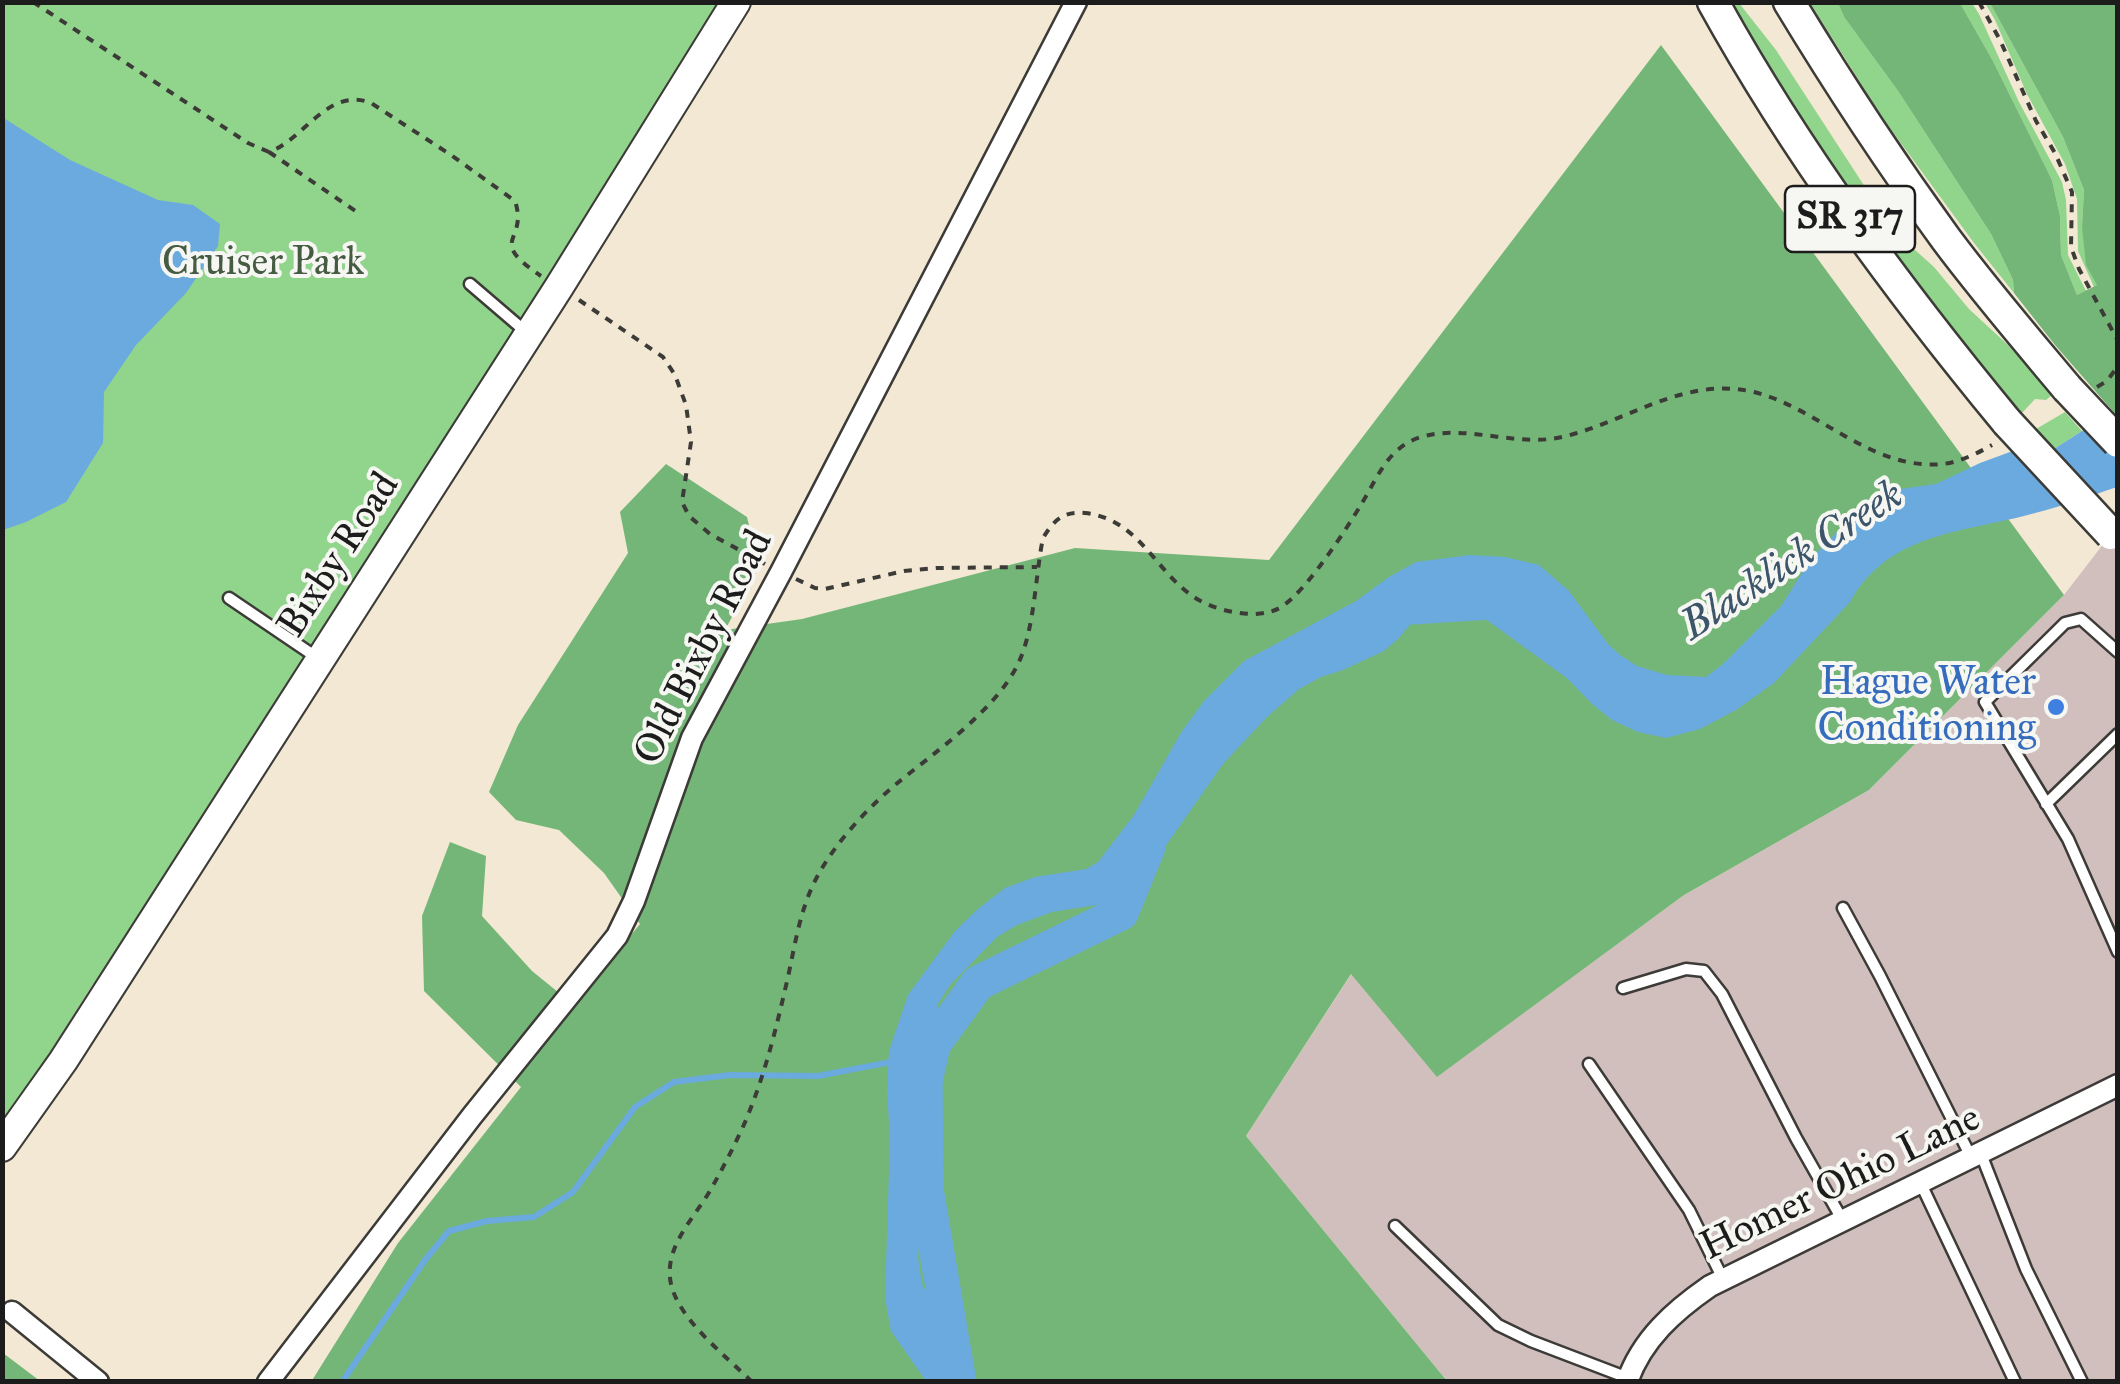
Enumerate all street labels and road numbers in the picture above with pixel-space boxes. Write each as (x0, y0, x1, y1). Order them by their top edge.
road number: SR 317 (1785, 186, 1915, 252)
street label: Bixby Road (269, 465, 411, 647)
street label: Old Bixby Road (625, 523, 785, 773)
street label: Homer Ohio Lane (1693, 1096, 1989, 1272)

